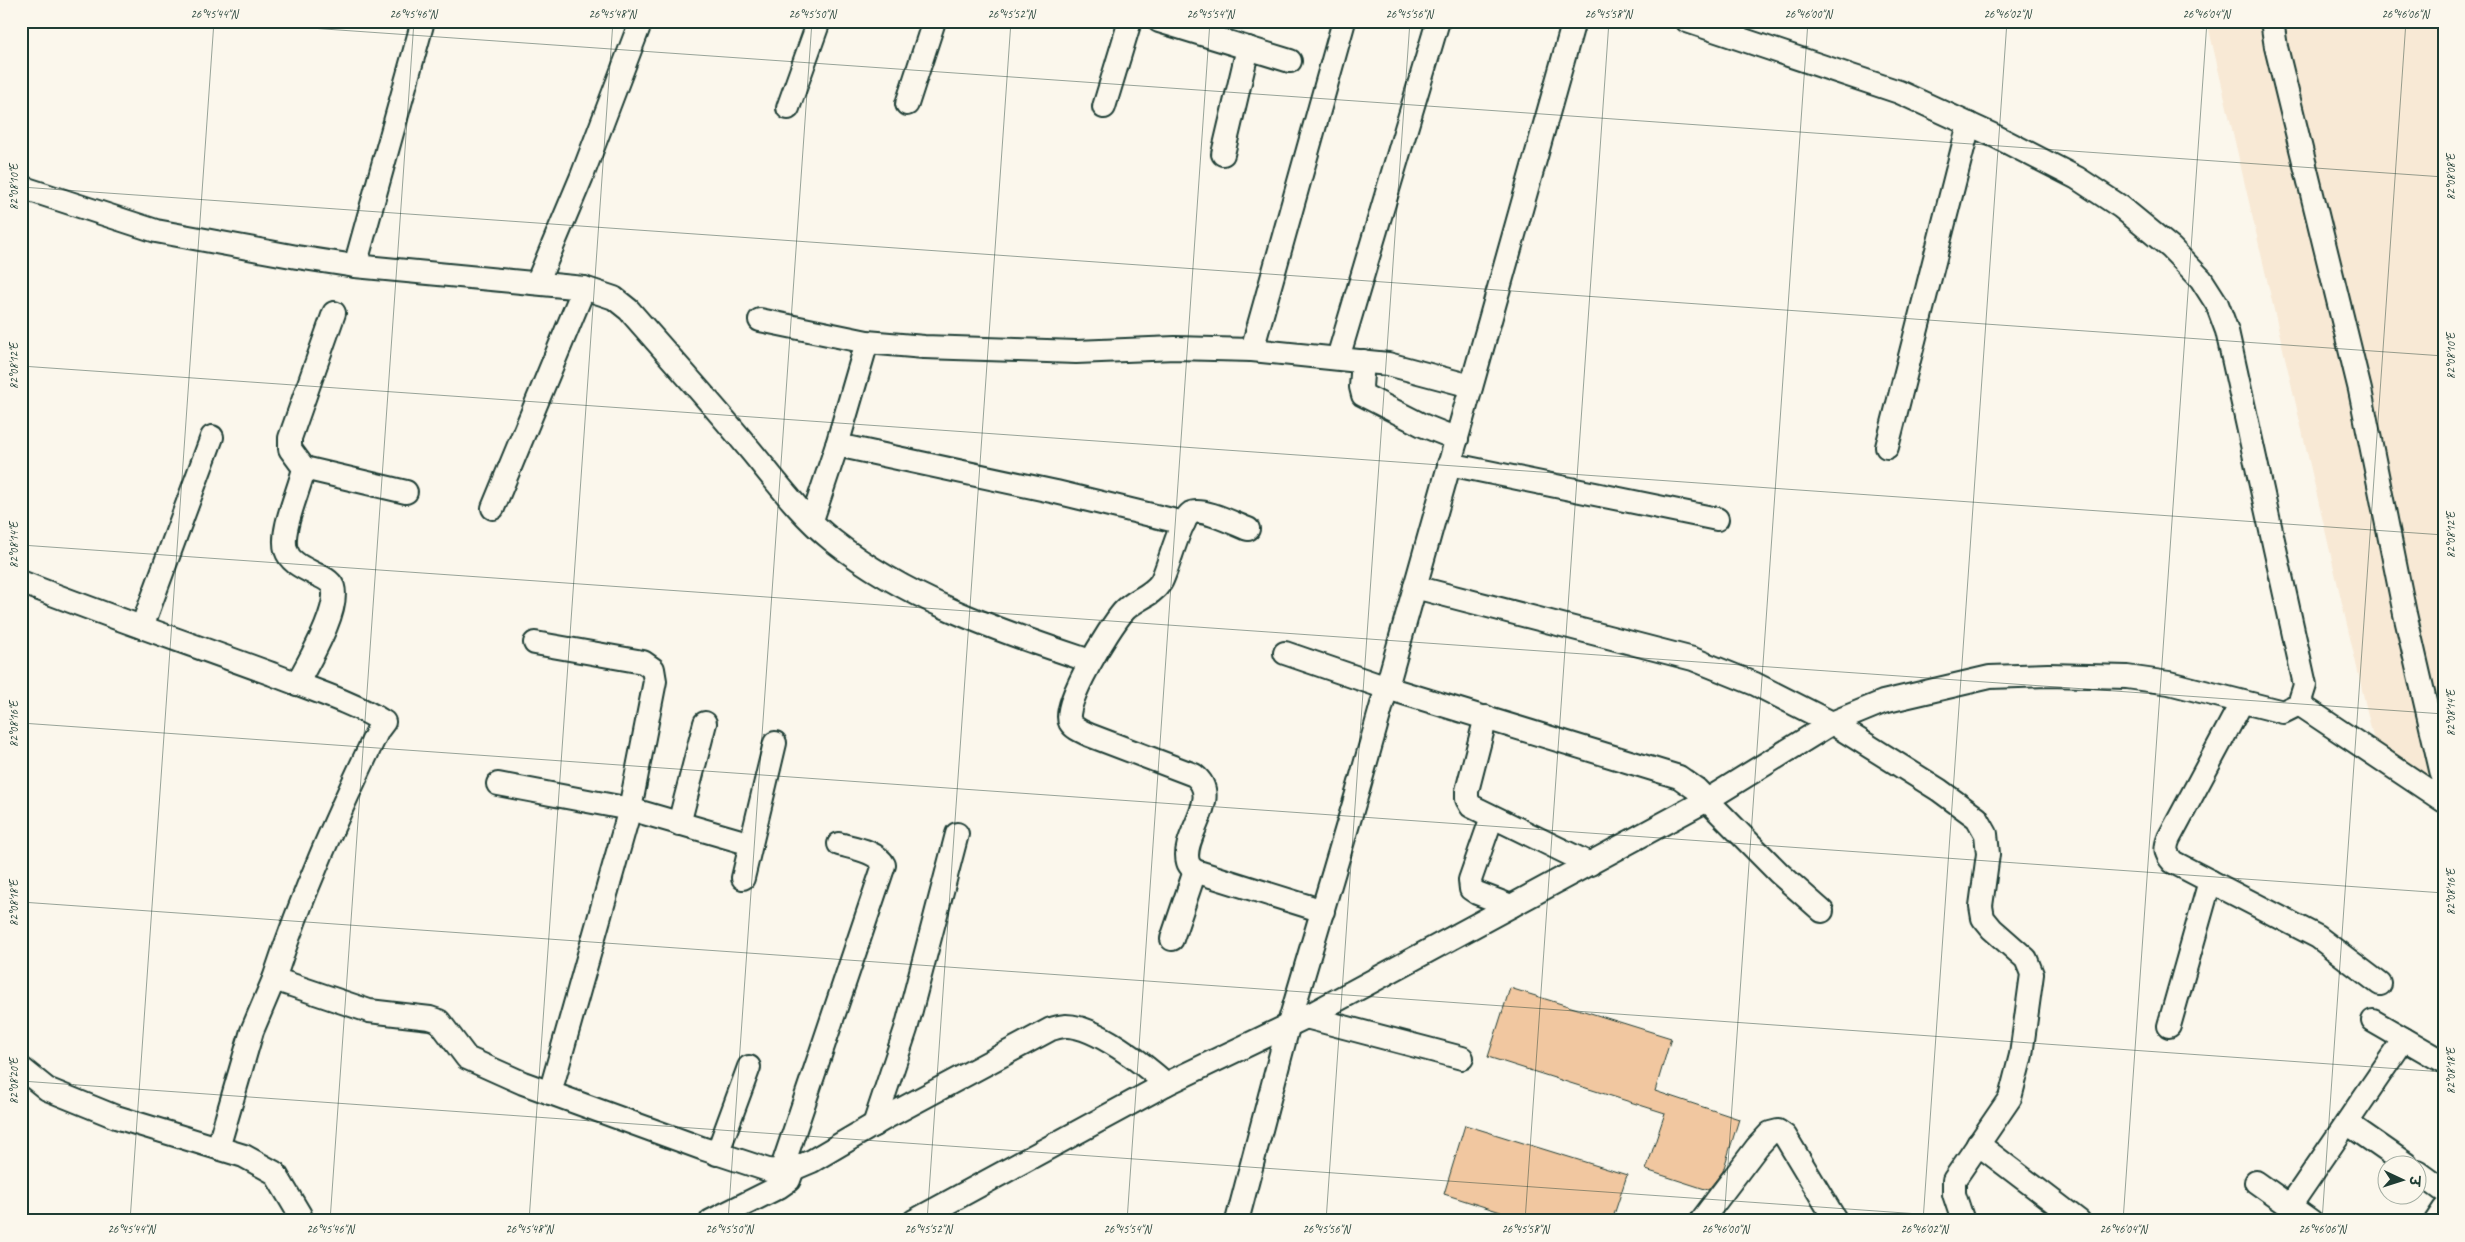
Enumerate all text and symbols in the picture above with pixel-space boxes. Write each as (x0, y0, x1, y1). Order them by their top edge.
text: 26°45'44"N (190, 6, 239, 22)
text: 26°45'46"N (389, 6, 438, 22)
text: 26°45'48"N (588, 6, 637, 22)
text: 26°45'50"N (788, 6, 837, 22)
text: 26°45'52"N (987, 6, 1036, 22)
text: 26°45'54"N (1186, 6, 1235, 22)
text: 26°45'56"N (1385, 6, 1434, 22)
text: 26°45'58"N (1584, 6, 1633, 22)
text: 26°46'00"N (1784, 6, 1833, 22)
text: 26°46'02"N (1983, 6, 2032, 22)
text: 26°46'04"N (2182, 6, 2231, 22)
text: 26°46'06"N (2381, 6, 2430, 22)
text: 82°08'08"E (2443, 152, 2459, 200)
text: 82°08'10"E (6, 162, 22, 210)
text: 82°08'10"E (2443, 331, 2459, 379)
text: 82°08'12"E (6, 341, 22, 389)
text: 82°08'12"E (2443, 510, 2459, 558)
text: 82°08'14"E (6, 520, 22, 568)
text: 82°08'14"E (2443, 688, 2459, 736)
text: 82°08'16"E (6, 699, 22, 747)
text: 82°08'16"E (2443, 867, 2459, 915)
text: 82°08'18"E (6, 878, 22, 926)
text: 82°08'18"E (2443, 1046, 2459, 1094)
text: 82°08'20"E (6, 1056, 22, 1104)
north arrow (2378, 1154, 2428, 1204)
text: उ (2406, 1174, 2423, 1188)
text: 26°45'44"N (107, 1221, 156, 1237)
text: 26°45'46"N (306, 1221, 355, 1237)
text: 26°45'48"N (505, 1221, 554, 1237)
text: 26°45'50"N (705, 1221, 754, 1237)
text: 26°45'52"N (904, 1221, 953, 1237)
text: 26°45'54"N (1103, 1221, 1152, 1237)
text: 26°45'56"N (1302, 1221, 1351, 1237)
text: 26°45'58"N (1501, 1221, 1550, 1237)
text: 26°46'00"N (1701, 1221, 1750, 1237)
text: 26°46'02"N (1900, 1221, 1949, 1237)
text: 26°46'04"N (2099, 1221, 2148, 1237)
text: 26°46'06"N (2298, 1221, 2347, 1237)

